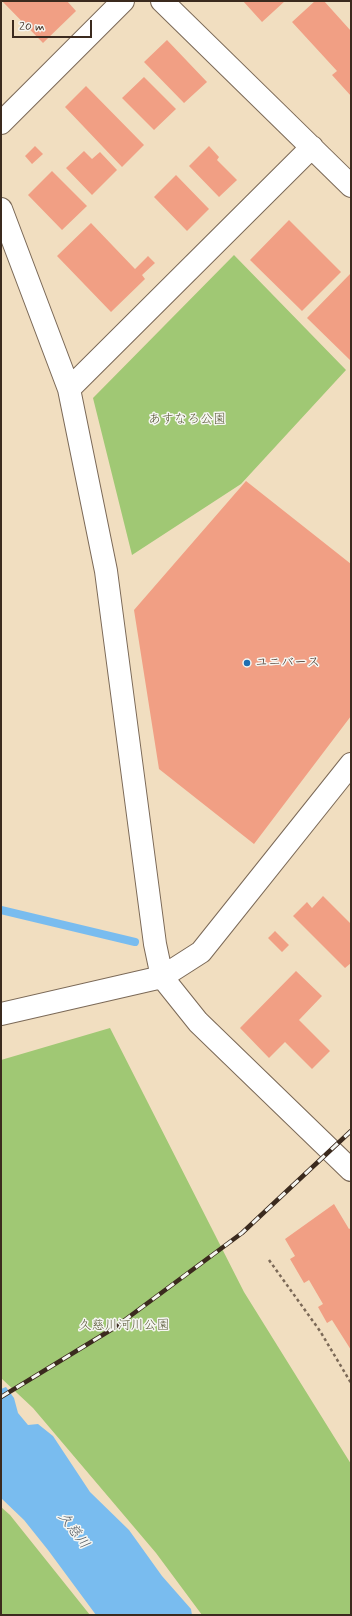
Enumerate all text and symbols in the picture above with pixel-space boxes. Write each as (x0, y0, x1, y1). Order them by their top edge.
scale bar (14, 12, 94, 38)
text: 20 m (19, 19, 45, 35)
park label: あすなろ公園 (148, 412, 226, 428)
place label: ユニバース (255, 655, 320, 671)
marker: ユニバース (242, 658, 252, 668)
park label: 久慈川河川公園 (79, 1318, 169, 1334)
water label: 久慈川 (54, 1509, 92, 1553)

